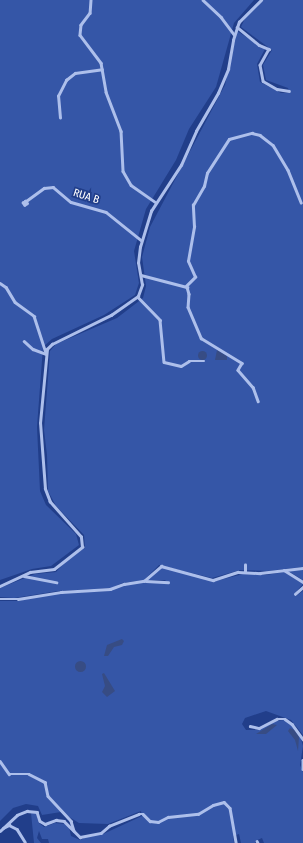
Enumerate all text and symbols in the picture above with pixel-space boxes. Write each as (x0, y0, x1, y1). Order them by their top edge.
street label: RUA B (71, 187, 101, 207)

